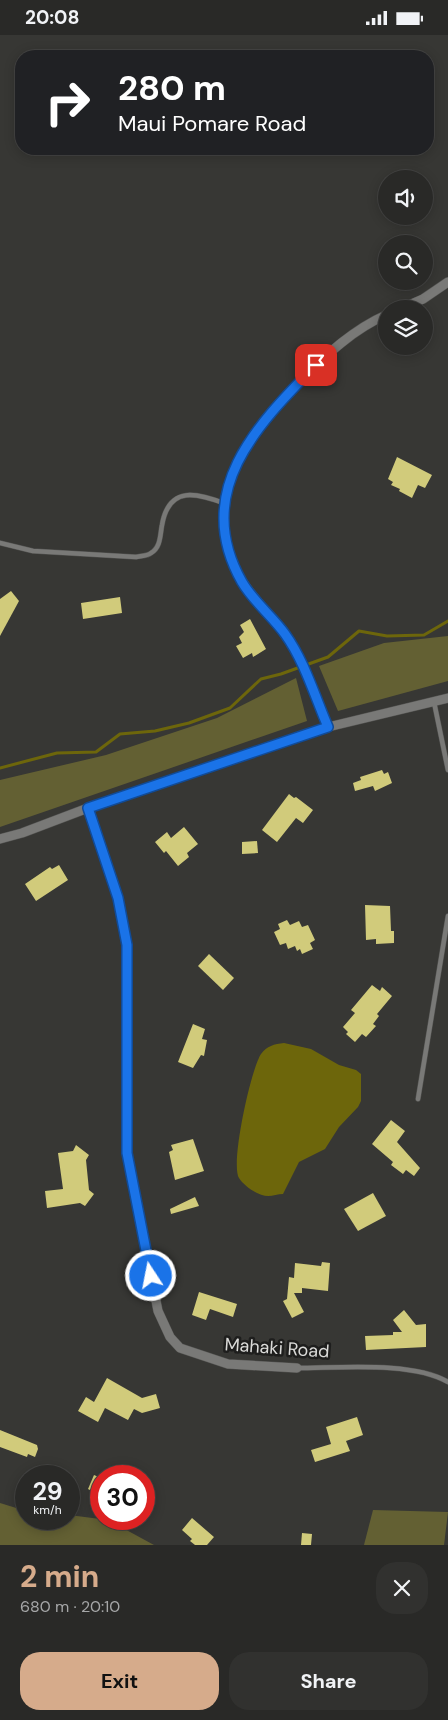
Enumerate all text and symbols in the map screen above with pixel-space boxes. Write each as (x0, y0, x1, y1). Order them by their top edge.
text: 20:08 (25, 5, 80, 30)
text: 280 m (118, 65, 226, 111)
icon: right (35, 70, 100, 135)
text: Maui Pomare Road (118, 109, 306, 138)
map controls (378, 170, 433, 355)
button: sound (378, 170, 433, 225)
button: search (378, 235, 433, 290)
button: layers (378, 300, 433, 355)
pin (295, 344, 337, 386)
icon: arrive (302, 351, 330, 379)
position arrow (124, 1249, 176, 1301)
street label: Mahaki Road (224, 1332, 330, 1364)
speed limit sign: 30 (90, 1465, 155, 1530)
text: 29 (32, 1475, 63, 1508)
text: km/h (33, 1502, 62, 1518)
text: 2 min (20, 1557, 99, 1596)
button: close (376, 1562, 428, 1614)
text: 680 m · 20:10 (20, 1596, 120, 1617)
button: Exit (20, 1652, 219, 1710)
button: Share (229, 1652, 428, 1710)

